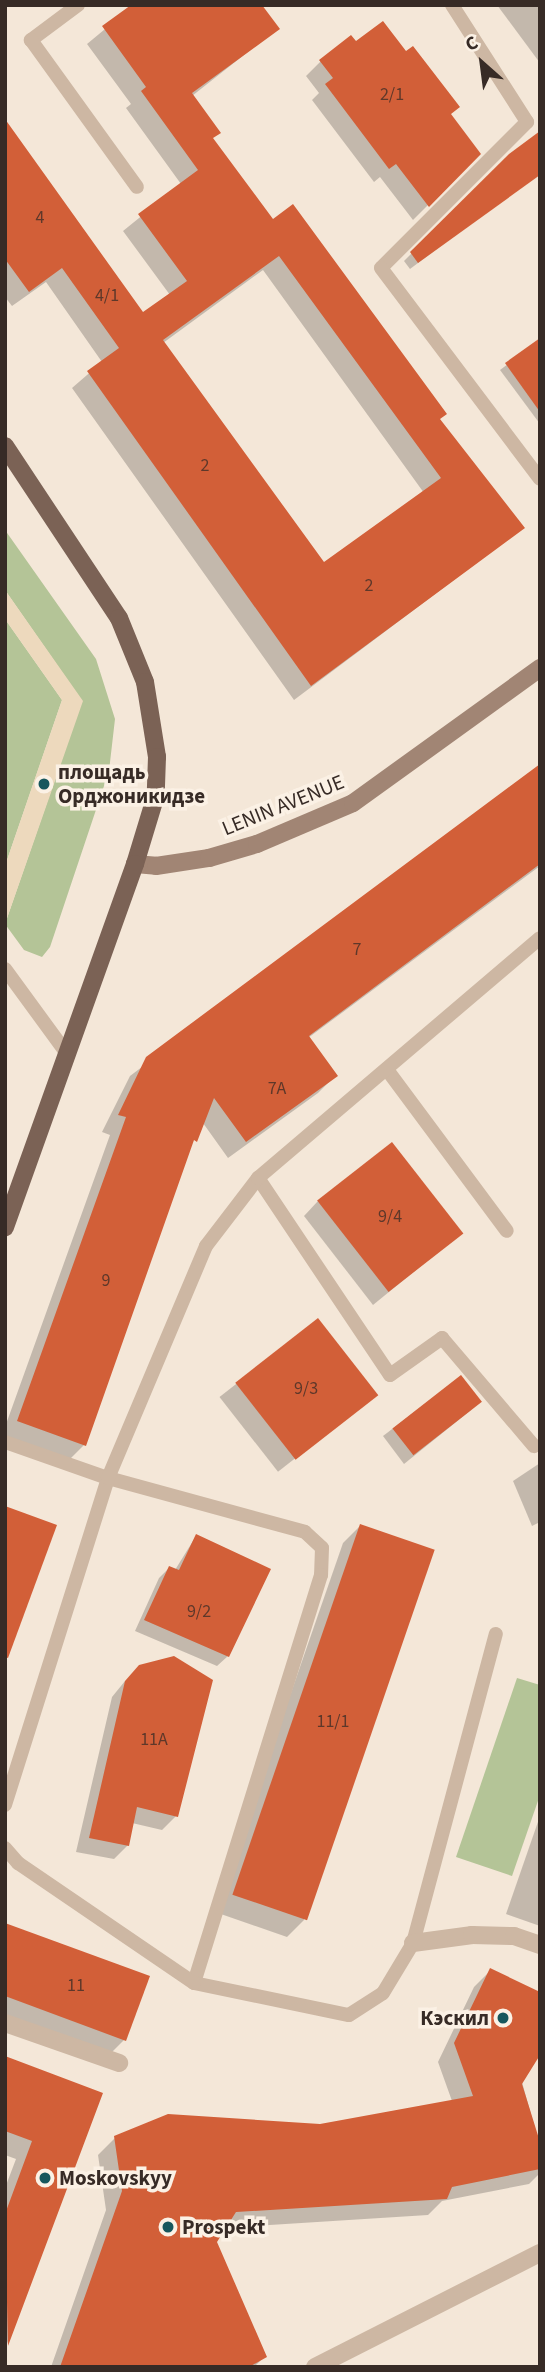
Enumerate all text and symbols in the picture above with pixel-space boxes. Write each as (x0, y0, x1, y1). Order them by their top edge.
north arrow (447, 28, 517, 98)
text: С (461, 30, 483, 59)
house number: 2/1 (380, 84, 404, 106)
house number: 4 (36, 207, 44, 229)
house number: 4/1 (95, 285, 119, 307)
house number: 2 (201, 455, 209, 477)
house number: 2 (365, 575, 373, 597)
place label: площадь Орджоникидзе (58, 759, 205, 809)
street label: LENIN AVENUE (218, 769, 348, 841)
marker: площадь Орджоникидзе (36, 776, 52, 792)
house number: 7 (353, 939, 361, 961)
house number: 7А (268, 1078, 286, 1100)
house number: 9/4 (378, 1206, 402, 1228)
house number: 9 (102, 1270, 110, 1292)
house number: 9/3 (294, 1378, 318, 1400)
house number: 9/2 (187, 1601, 211, 1623)
house number: 11/1 (316, 1711, 350, 1733)
house number: 11А (140, 1729, 168, 1751)
house number: 11 (67, 1975, 85, 1997)
place label: Кэскил (420, 2005, 489, 2031)
marker: Кэскил (495, 2010, 511, 2026)
place label: Moskovskyy (59, 2165, 172, 2191)
marker: Moskovskyy (37, 2170, 53, 2186)
place label: Prospekt (182, 2214, 265, 2240)
marker: Prospekt (160, 2219, 176, 2235)

